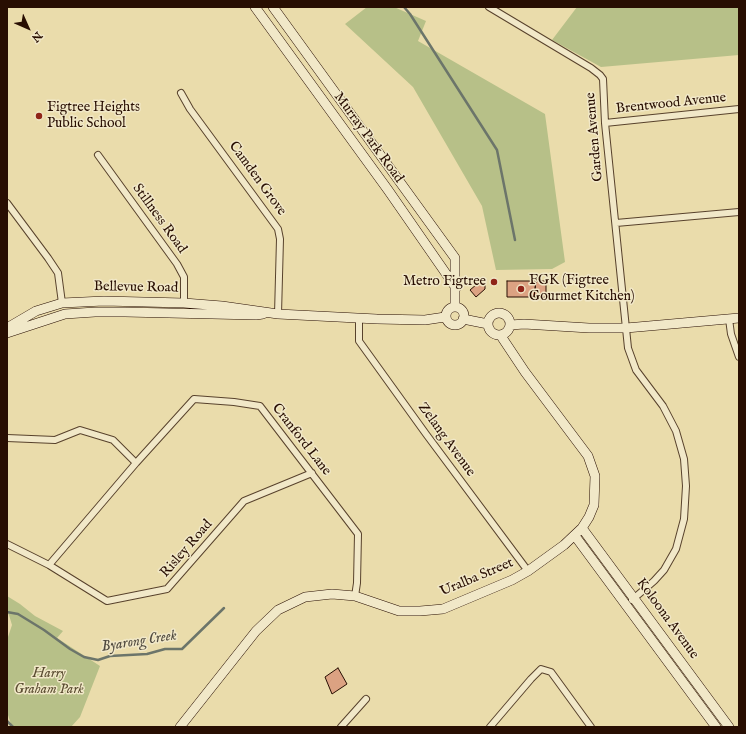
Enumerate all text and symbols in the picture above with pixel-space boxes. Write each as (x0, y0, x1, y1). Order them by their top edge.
north arrow (8, 8, 48, 48)
text: N (28, 28, 45, 45)
street label: Murray Park Road (330, 89, 406, 187)
street label: Brentwood Avenue (615, 90, 727, 118)
street label: Garden Avenue (583, 92, 607, 182)
place label: Figtree Heights Public School (47, 100, 140, 132)
marker: Figtree Heights Public School (34, 111, 44, 121)
street label: Camden Grove (224, 139, 290, 219)
street label: Stillness Road (128, 181, 190, 257)
place label: FGK (Figtree Gourmet Kitchen) (529, 273, 635, 306)
place label: Metro Figtree (403, 274, 486, 290)
marker: Metro Figtree (489, 277, 499, 287)
street label: Bellevue Road (94, 279, 178, 297)
marker: FGK (Figtree Gourmet Kitchen) (516, 284, 526, 294)
street label: Zelang Avenue (414, 400, 478, 480)
street label: Cranford Lane (268, 401, 334, 479)
street label: Risley Road (157, 517, 217, 581)
street label: Uralba Street (438, 555, 516, 601)
street label: Koloona Avenue (632, 575, 702, 663)
water label: Byarong Creek (100, 627, 178, 657)
park label: Harry Graham Park (14, 666, 84, 698)

